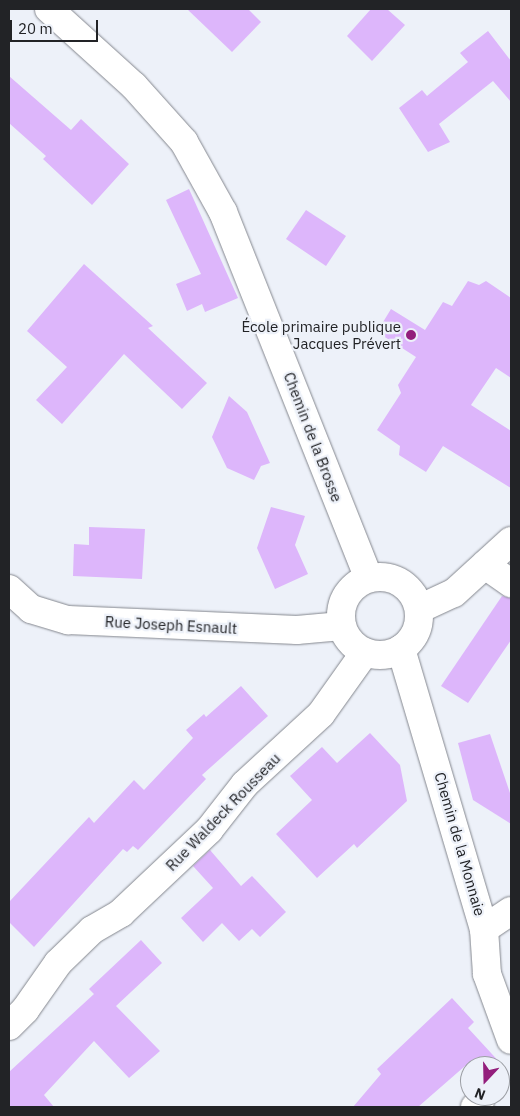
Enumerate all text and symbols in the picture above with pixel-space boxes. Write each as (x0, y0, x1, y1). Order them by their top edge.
scale bar (12, 10, 100, 42)
text: 20 m (18, 19, 53, 38)
place label: École primaire publique Jacques Prévert (241, 317, 401, 352)
marker: École primaire publique Jacques Prévert (405, 329, 417, 341)
street label: Chemin de la Brosse (280, 370, 346, 504)
street label: Rue Joseph Esnault (104, 613, 238, 637)
street label: Rue Waldeck Rousseau (162, 749, 284, 875)
street label: Chemin de la Monnaie (431, 770, 489, 918)
north arrow (460, 1056, 510, 1106)
text: N (472, 1084, 488, 1104)

